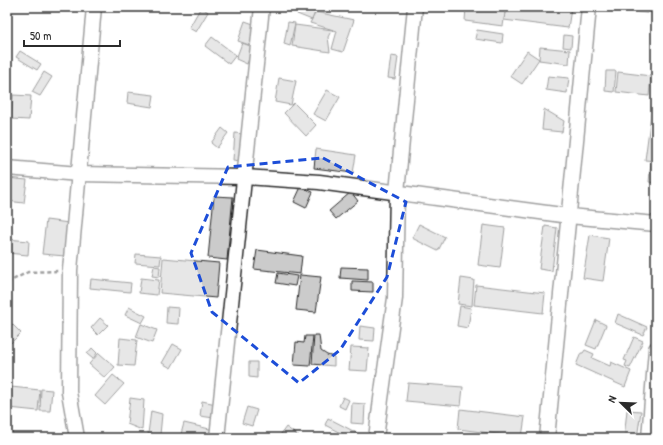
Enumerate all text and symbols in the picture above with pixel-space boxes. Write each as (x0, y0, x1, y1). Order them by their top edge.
scale bar (24, 22, 120, 48)
text: 50 m (30, 27, 51, 44)
north arrow (601, 383, 641, 423)
text: N (604, 394, 619, 405)

